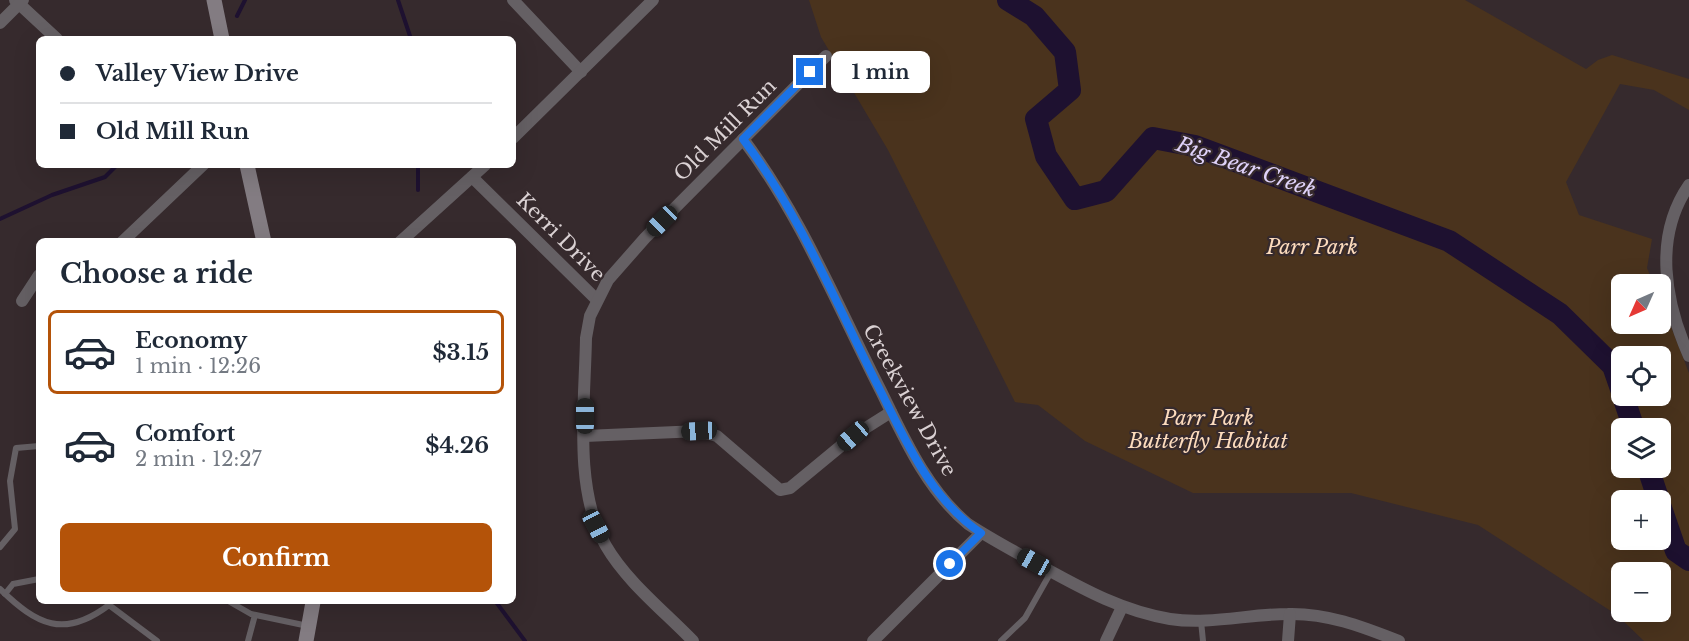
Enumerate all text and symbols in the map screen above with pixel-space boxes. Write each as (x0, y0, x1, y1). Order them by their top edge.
callout: 1 min (831, 51, 930, 93)
route end (796, 58, 823, 85)
text: Valley View Drive (96, 60, 299, 87)
text: 1 min (852, 60, 909, 84)
street label: Old Mill Run (669, 74, 781, 186)
text: Old Mill Run (96, 118, 249, 145)
water label: Big Bear Creek (1172, 131, 1319, 203)
street label: Kerri Drive (512, 188, 610, 286)
car (643, 202, 681, 240)
park label: Parr Park (1265, 235, 1358, 259)
text: Choose a ride (60, 257, 253, 290)
north arrow (1611, 274, 1671, 334)
map controls (1611, 274, 1671, 622)
street label: Creekview Drive (858, 320, 962, 480)
icon: car (63, 325, 117, 379)
text: Economy (135, 327, 247, 354)
text: $3.15 (432, 339, 489, 366)
button: locate (1611, 346, 1671, 406)
text: 1 min · 12:26 (135, 354, 261, 378)
car (576, 398, 594, 434)
park label: Parr Park Butterfly Habitat (1127, 406, 1289, 453)
car (834, 417, 872, 455)
icon: car (63, 418, 117, 472)
button: layers (1611, 418, 1671, 478)
text: Comfort (135, 420, 235, 447)
car (681, 421, 717, 441)
text: $4.26 (425, 432, 489, 459)
text: 2 min · 12:27 (135, 447, 262, 471)
button: + (1611, 490, 1671, 550)
car (580, 506, 612, 546)
button: Confirm (60, 523, 492, 592)
car (1014, 545, 1054, 579)
route start (936, 550, 963, 577)
button: − (1611, 562, 1671, 622)

